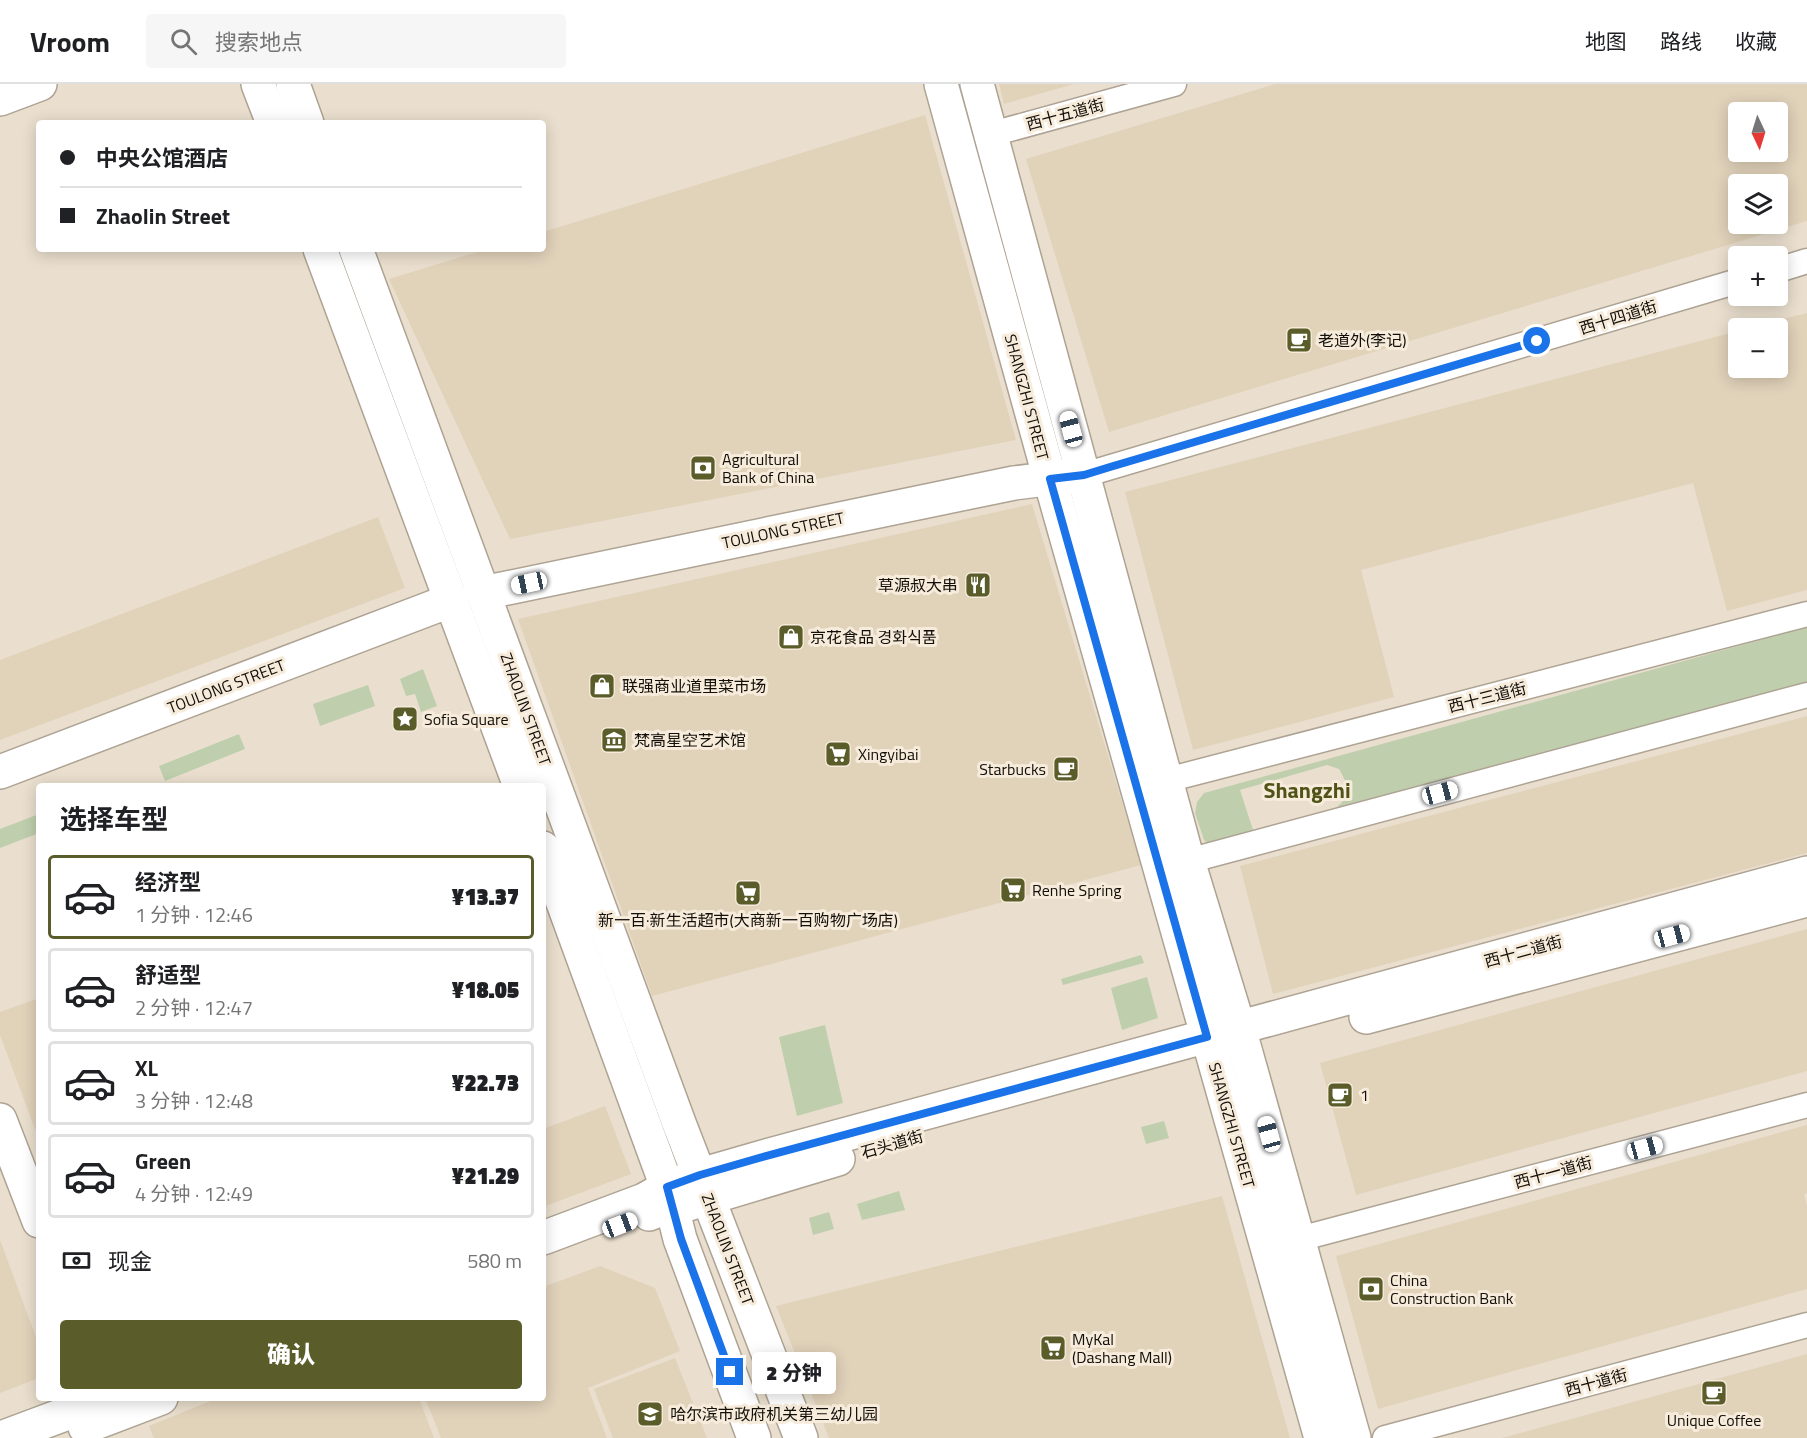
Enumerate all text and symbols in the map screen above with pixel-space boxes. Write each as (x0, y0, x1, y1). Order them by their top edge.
search box (146, 14, 566, 68)
text: Vroom (30, 20, 110, 63)
icon: search (167, 25, 200, 58)
text: 搜索地点 (215, 25, 303, 59)
text: 地图 (1585, 25, 1627, 57)
text: 路线 (1660, 25, 1702, 57)
text: 收藏 (1735, 25, 1777, 57)
street label: 西十五道街 (1023, 92, 1107, 136)
north arrow (1728, 102, 1788, 162)
map controls (1728, 102, 1788, 378)
text: 中央公馆酒店 (96, 141, 228, 175)
button: layers (1728, 174, 1788, 234)
text: Zhaolin Street (96, 199, 230, 233)
button: + (1728, 246, 1788, 306)
street label: 西十四道街 (1576, 294, 1660, 340)
button: − (1728, 318, 1788, 378)
cafe icon: 老道外(李记) (1284, 325, 1314, 355)
route start (1523, 327, 1550, 354)
place label: 老道外(李记) (1318, 328, 1406, 352)
street label: SHANGZHI STREET (999, 331, 1056, 463)
car (1058, 409, 1084, 449)
place label: Agricultural Bank of China (722, 447, 814, 489)
bank icon: Agricultural Bank of China (688, 453, 718, 483)
street label: TOULONG STREET (720, 505, 847, 555)
car (510, 570, 548, 596)
restaurant icon: 草源叔大串 (963, 570, 993, 600)
place label: 草源叔大串 (878, 573, 958, 597)
shop icon: 京花食品 경화식품 (776, 622, 806, 652)
place label: 京花食品 경화식품 (810, 625, 937, 649)
street label: ZHAOLIN STREET (494, 649, 558, 769)
street label: TOULONG STREET (164, 652, 289, 719)
shop icon: 联强商业道里菜市场 (587, 671, 617, 701)
place label: 联强商业道里菜市场 (622, 674, 766, 698)
street label: 西十三道街 (1445, 676, 1529, 718)
place icon: Sofia Square (390, 704, 420, 734)
place label: Sofia Square (424, 707, 509, 731)
museum icon: 梵高星空艺术馆 (599, 725, 629, 755)
place label: 梵高星空艺术馆 (634, 728, 746, 752)
supermarket icon: Xingyibai (823, 739, 853, 769)
place label: Xingyibai (858, 742, 918, 766)
cafe icon: Starbucks (1051, 754, 1081, 784)
place label: Starbucks (979, 757, 1046, 781)
district label: Shangzhi (1263, 773, 1351, 807)
car (1420, 780, 1460, 806)
text: 选择车型 (60, 798, 168, 839)
text: 经济型 (135, 865, 201, 899)
icon: car (63, 870, 117, 924)
supermarket icon: Renhe Spring (998, 875, 1028, 905)
supermarket icon: 新一百·新生活超市(大商新一百购物广场店) (733, 878, 763, 908)
place label: Renhe Spring (1032, 878, 1122, 902)
text: ¥13.37 (452, 880, 519, 914)
text: 1 分钟 · 12:46 (135, 899, 253, 930)
place label: 新一百·新生活超市(大商新一百购物广场店) (598, 908, 898, 932)
car (1652, 923, 1692, 949)
street label: 西十二道街 (1481, 929, 1565, 973)
text: 舒适型 (135, 958, 201, 992)
icon: car (63, 963, 117, 1017)
text: ¥18.05 (452, 973, 519, 1007)
text: 2 分钟 · 12:47 (135, 992, 253, 1023)
text: XL (135, 1051, 158, 1085)
icon: car (63, 1056, 117, 1110)
street label: SHANGZHI STREET (1203, 1059, 1262, 1191)
text: ¥22.73 (452, 1066, 519, 1100)
cafe icon: 1 (1325, 1080, 1355, 1110)
place label: 1 (1360, 1083, 1369, 1107)
text: 3 分钟 · 12:48 (135, 1085, 253, 1116)
car (1256, 1114, 1282, 1154)
street label: 石头道街 (858, 1124, 926, 1164)
car (1625, 1135, 1665, 1161)
text: Green (135, 1144, 191, 1178)
icon: car (63, 1149, 117, 1203)
street label: 西十一道街 (1511, 1150, 1595, 1194)
text: ¥21.29 (452, 1159, 519, 1193)
text: 4 分钟 · 12:49 (135, 1178, 253, 1209)
street label: ZHAOLIN STREET (696, 1189, 761, 1309)
car (600, 1210, 640, 1240)
icon: cash (60, 1244, 93, 1277)
text: 现金 (108, 1244, 152, 1278)
text: 580 m (467, 1245, 522, 1276)
place label: China Construction Bank (1390, 1268, 1514, 1310)
bank icon: China Construction Bank (1356, 1274, 1386, 1304)
button: 确认 (60, 1320, 522, 1389)
place label: MyKal (Dashang Mall) (1072, 1327, 1172, 1369)
supermarket icon: MyKal (Dashang Mall) (1038, 1333, 1068, 1363)
callout: 2 分钟 (751, 1351, 835, 1393)
text: 2 分钟 (766, 1357, 822, 1388)
route end (716, 1358, 743, 1385)
street label: 西十道街 (1562, 1362, 1630, 1402)
cafe icon: Unique Coffee (1699, 1378, 1729, 1408)
school or university icon: 哈尔滨市政府机关第三幼儿园 (635, 1399, 665, 1429)
place label: 哈尔滨市政府机关第三幼儿园 (670, 1402, 878, 1426)
place label: Unique Coffee (1667, 1408, 1761, 1432)

